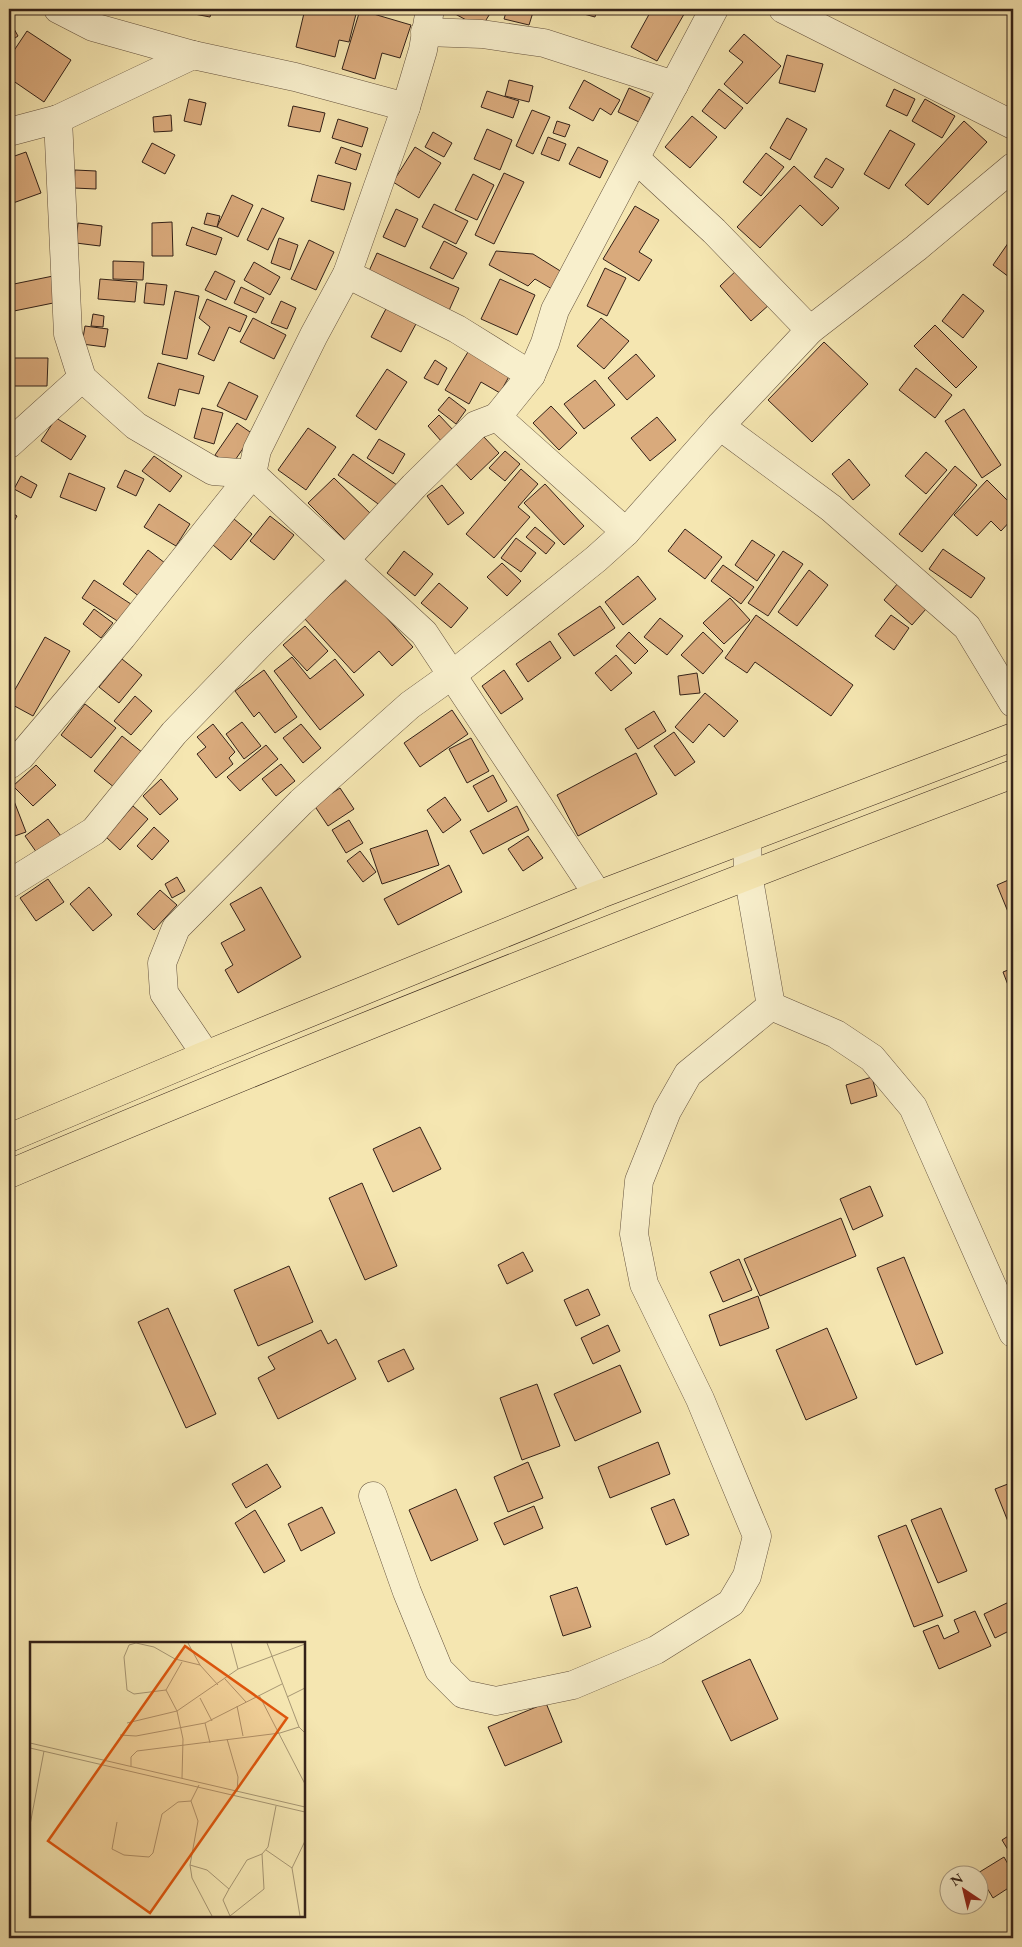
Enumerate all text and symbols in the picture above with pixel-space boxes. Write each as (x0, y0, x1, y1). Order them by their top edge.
inset map (30, 1642, 305, 1917)
north arrow (940, 1864, 990, 1914)
text: N (947, 1868, 967, 1890)

